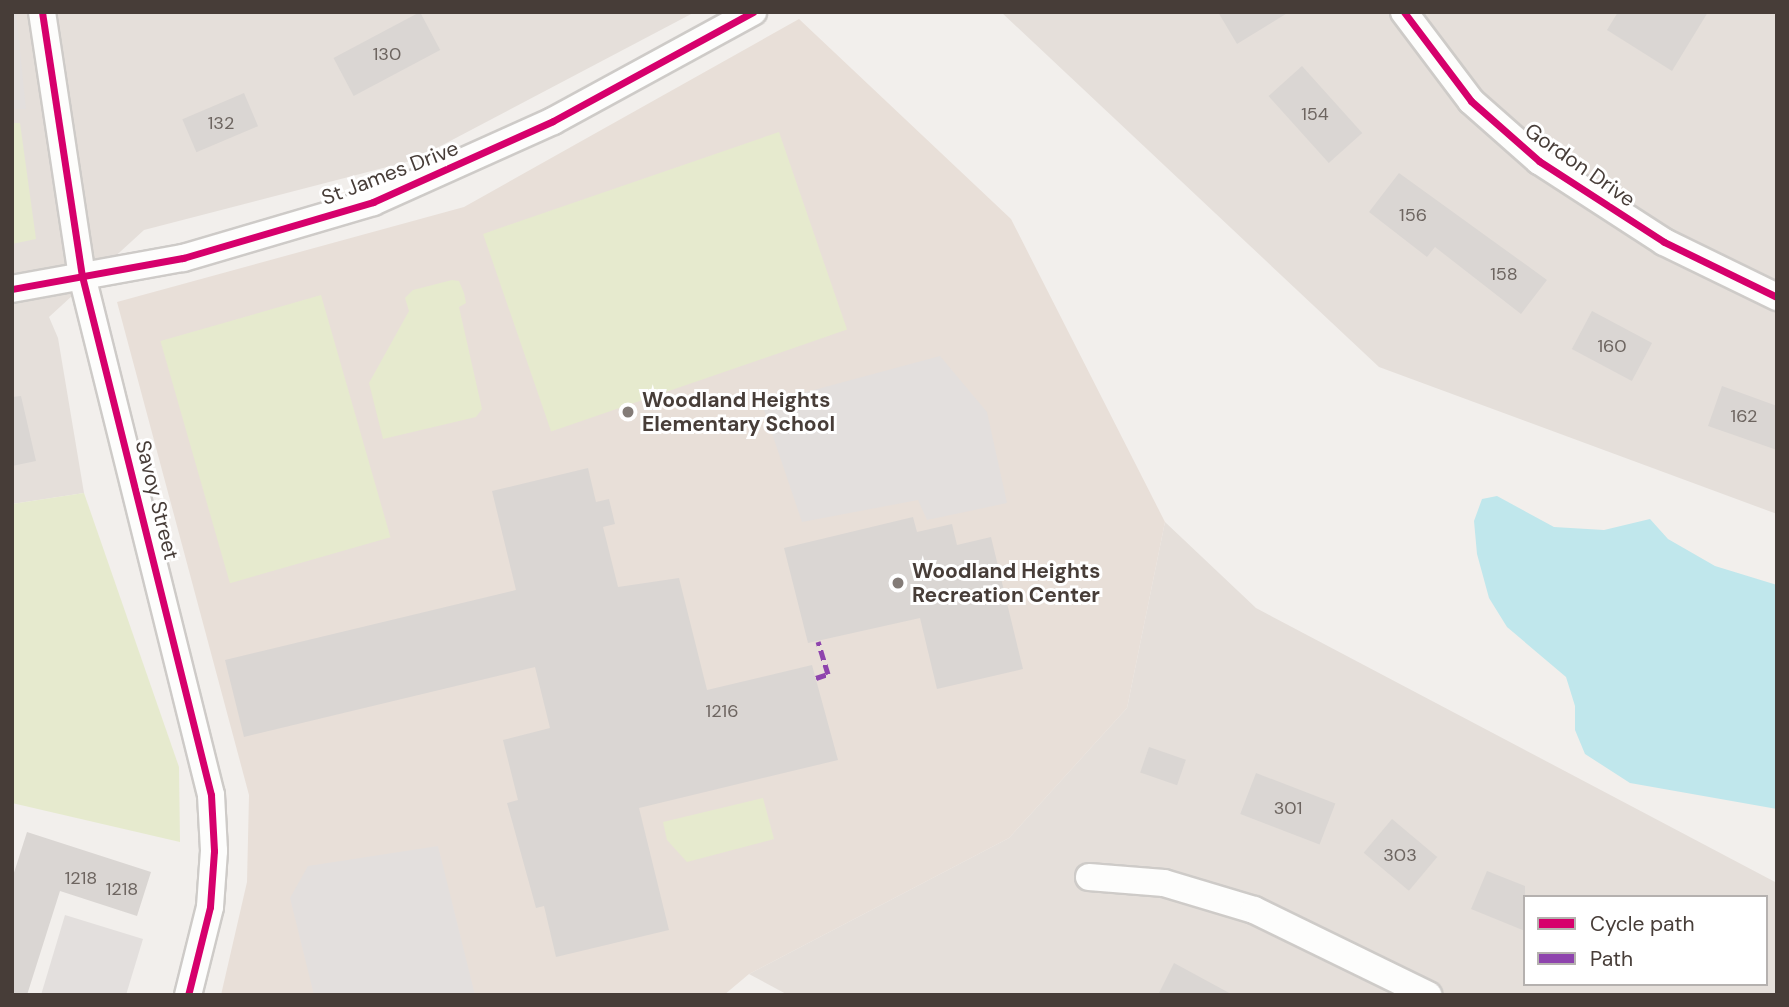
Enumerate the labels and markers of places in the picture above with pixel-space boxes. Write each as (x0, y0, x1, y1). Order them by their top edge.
place label: Woodland Heights Elementary School (642, 387, 835, 437)
marker: Woodland Heights Elementary School (620, 404, 636, 420)
place label: Woodland Heights Recreation Center (912, 558, 1100, 608)
marker: Woodland Heights Recreation Center (890, 575, 906, 591)

